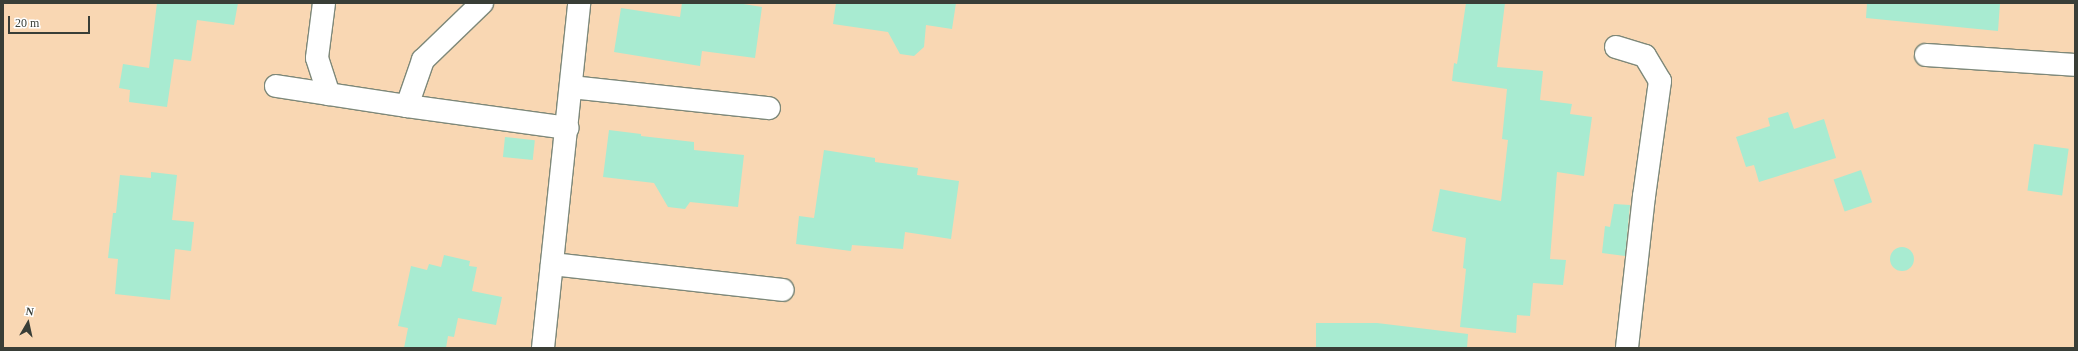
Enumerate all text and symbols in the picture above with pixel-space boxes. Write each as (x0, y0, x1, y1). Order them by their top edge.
scale bar (10, 8, 92, 34)
text: 20 m (15, 16, 39, 30)
north arrow (8, 303, 48, 343)
text: N (25, 305, 35, 318)

